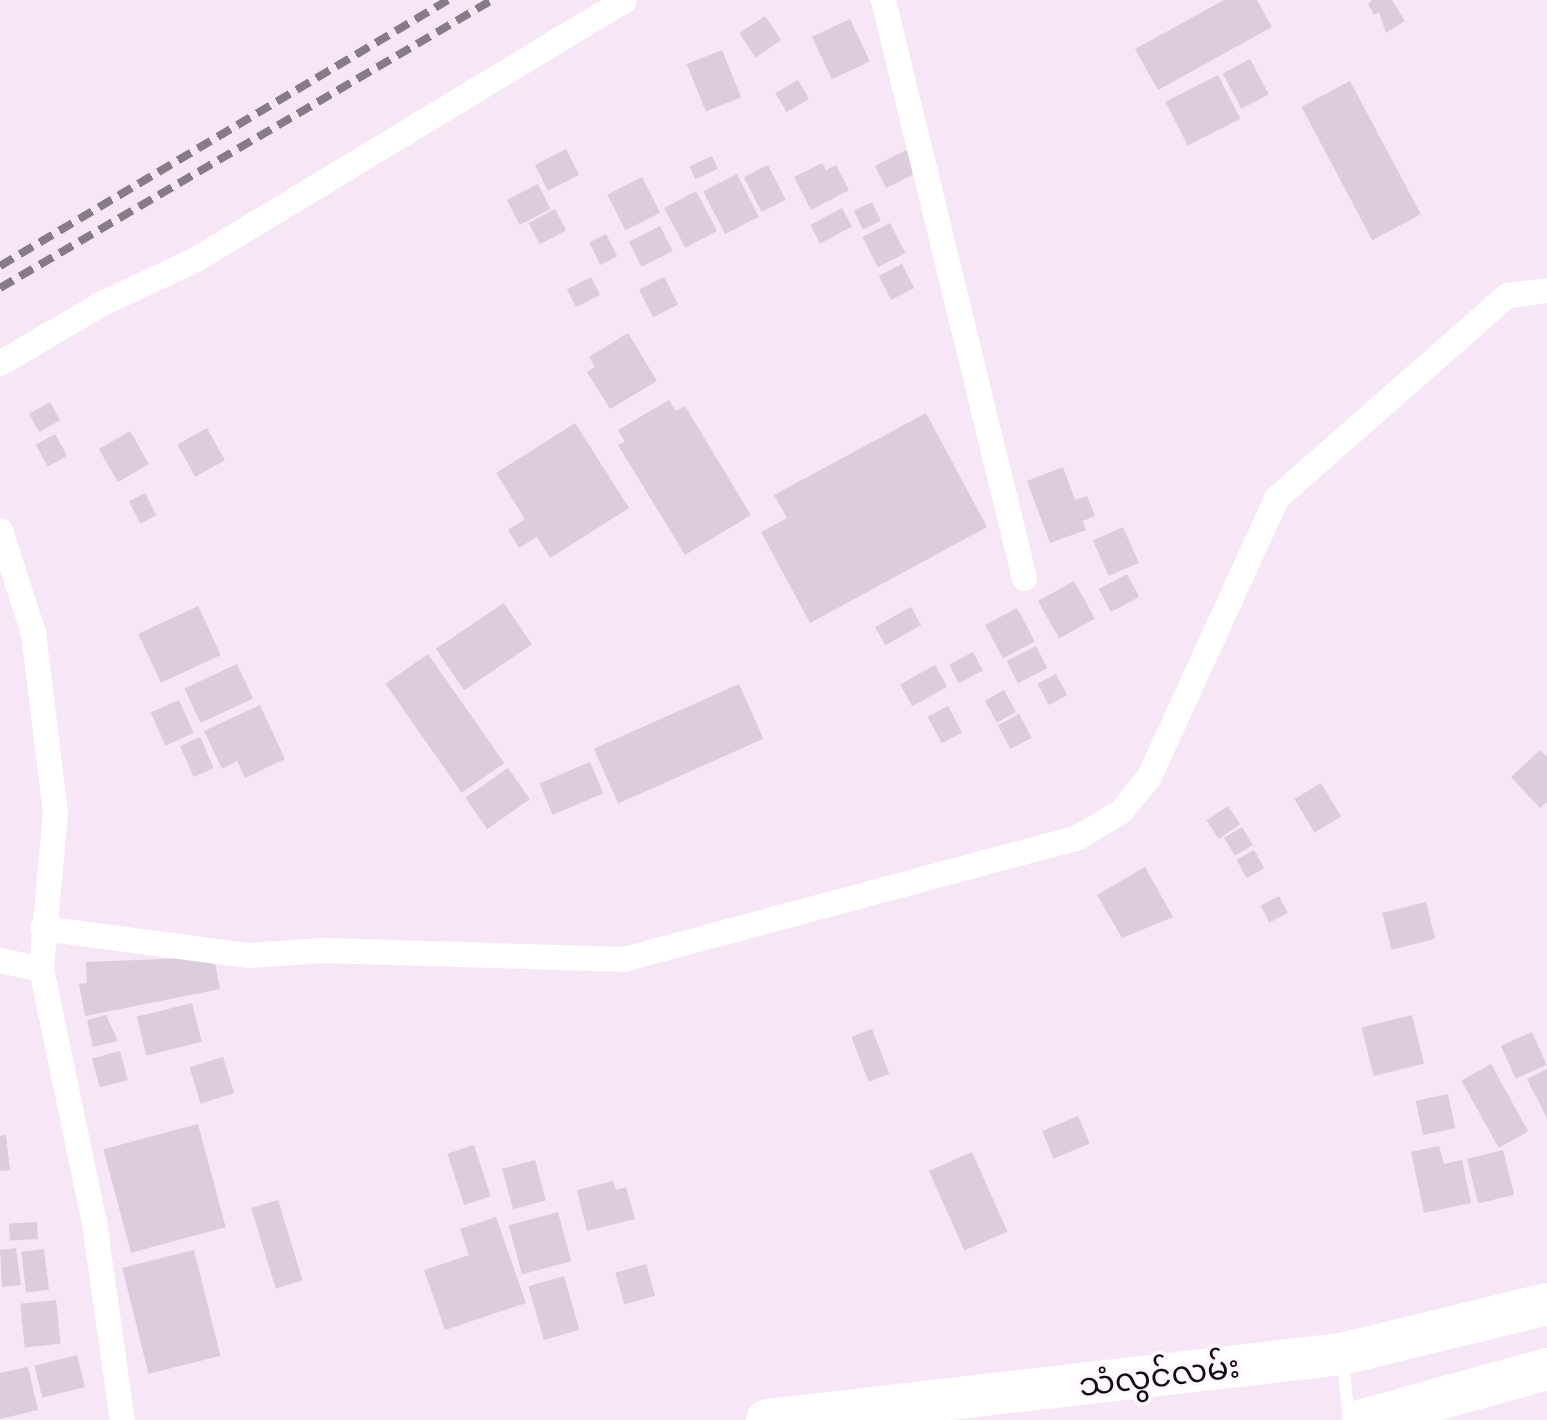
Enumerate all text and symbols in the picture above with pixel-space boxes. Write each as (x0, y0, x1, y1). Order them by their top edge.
street label: သံလွင်လမ်း (1076, 1346, 1242, 1404)

